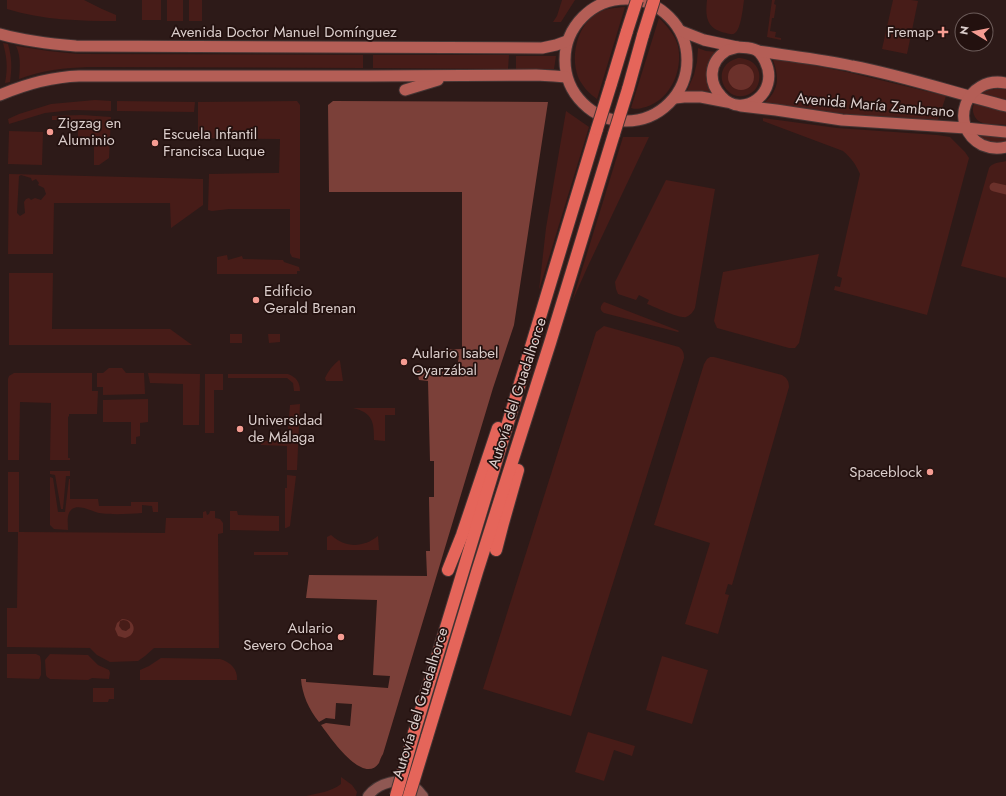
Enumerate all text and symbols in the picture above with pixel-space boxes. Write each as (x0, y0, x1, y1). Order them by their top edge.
north arrow (954, 12, 994, 52)
street label: Avenida Doctor Manuel Domínguez (171, 21, 397, 43)
place label: Fremap (887, 21, 934, 43)
text: N (956, 25, 973, 36)
marker: Fremap (937, 26, 949, 38)
street label: Avenida María Zambrano (795, 87, 955, 123)
place label: Zigzag en Aluminio (58, 112, 121, 151)
place label: Escuela Infantil Francisca Luque (163, 123, 265, 162)
marker: Zigzag en Aluminio (45, 127, 55, 137)
marker: Escuela Infantil Francisca Luque (150, 138, 160, 148)
place label: Edificio Gerald Brenan (264, 280, 356, 319)
marker: Edificio Gerald Brenan (251, 295, 261, 305)
street label: Autovía del Guadalhorce (482, 315, 552, 471)
place label: Aulario Isabel Oyarzábal (412, 342, 499, 381)
marker: Aulario Isabel Oyarzábal (399, 357, 409, 367)
place label: Universidad de Málaga (248, 409, 323, 448)
marker: Universidad de Málaga (235, 424, 245, 434)
place label: Spaceblock (849, 461, 922, 483)
marker: Spaceblock (925, 467, 935, 477)
place label: Aulario Severo Ochoa (243, 617, 333, 656)
street label: Autovía del Guadalhorce (386, 624, 454, 781)
marker: Aulario Severo Ochoa (336, 632, 346, 642)

